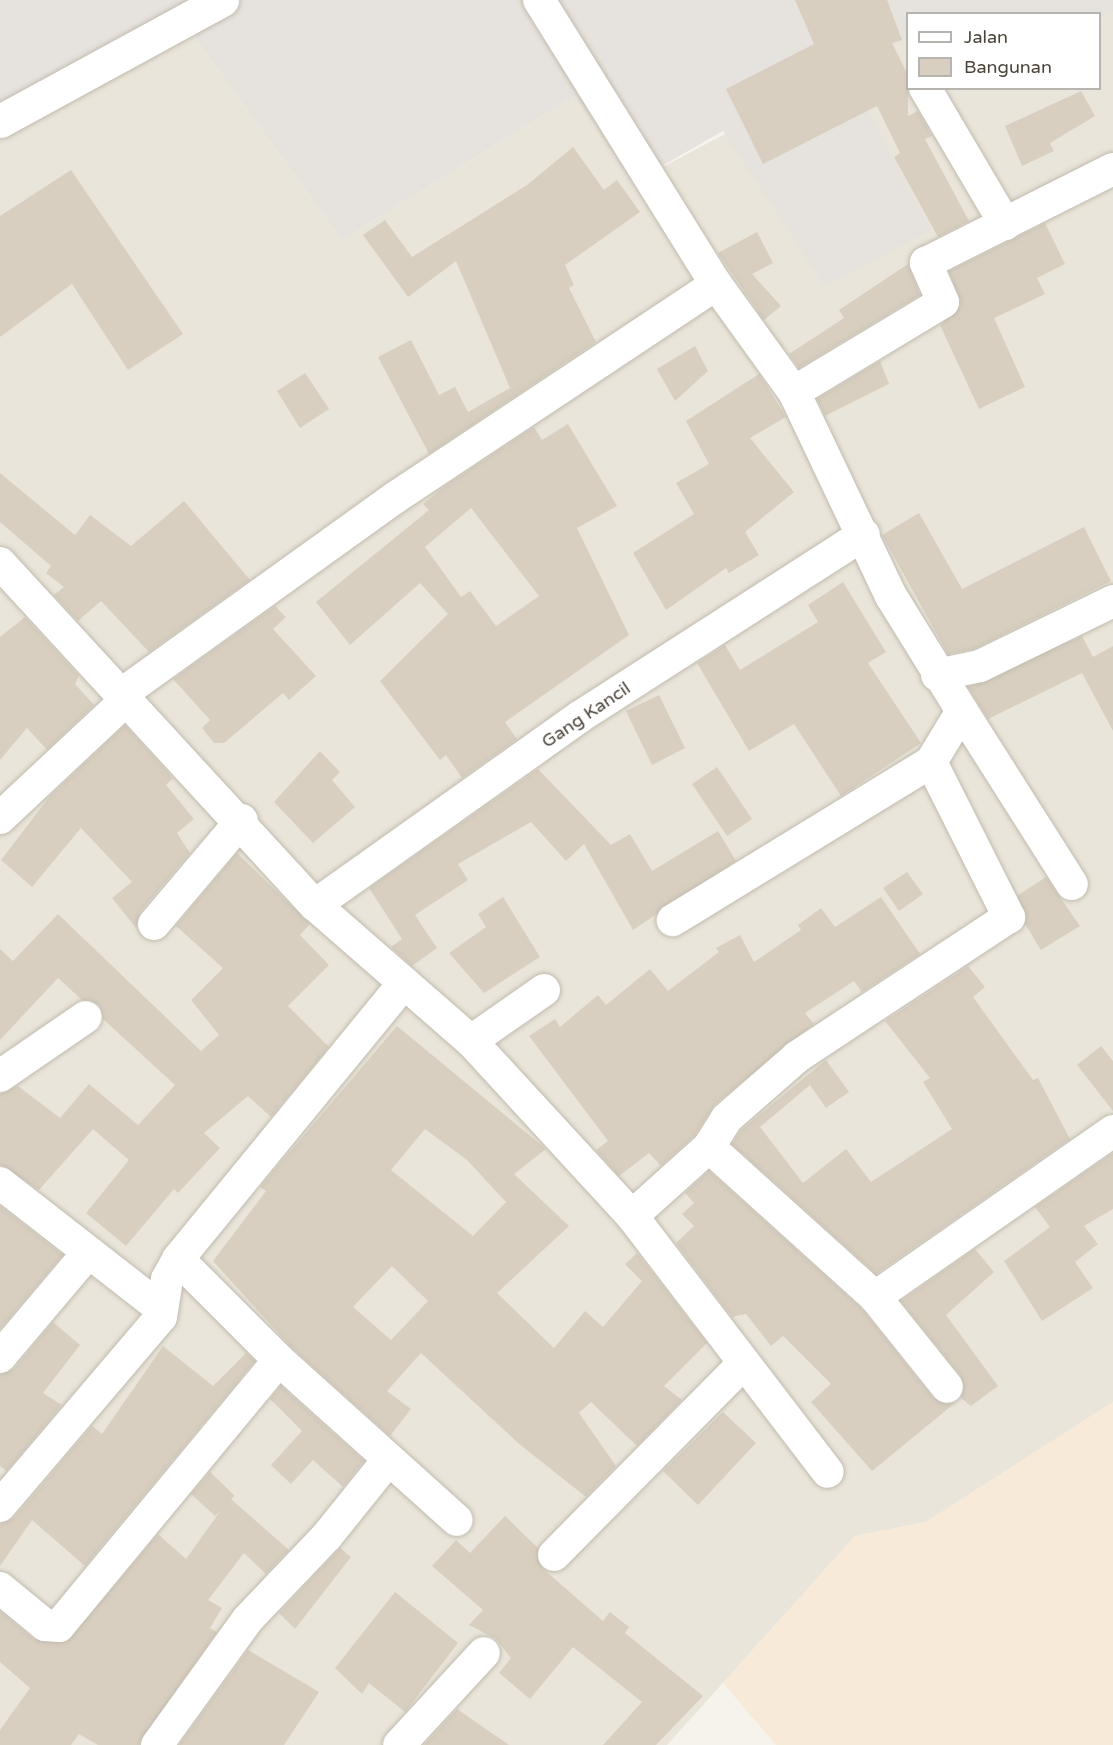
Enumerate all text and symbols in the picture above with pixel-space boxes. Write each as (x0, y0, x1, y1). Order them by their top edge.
legend (906, 12, 1101, 90)
text: Jalan (964, 26, 1008, 48)
text: Bangunan (964, 56, 1052, 78)
street label: Gang Kancil (537, 677, 635, 753)

